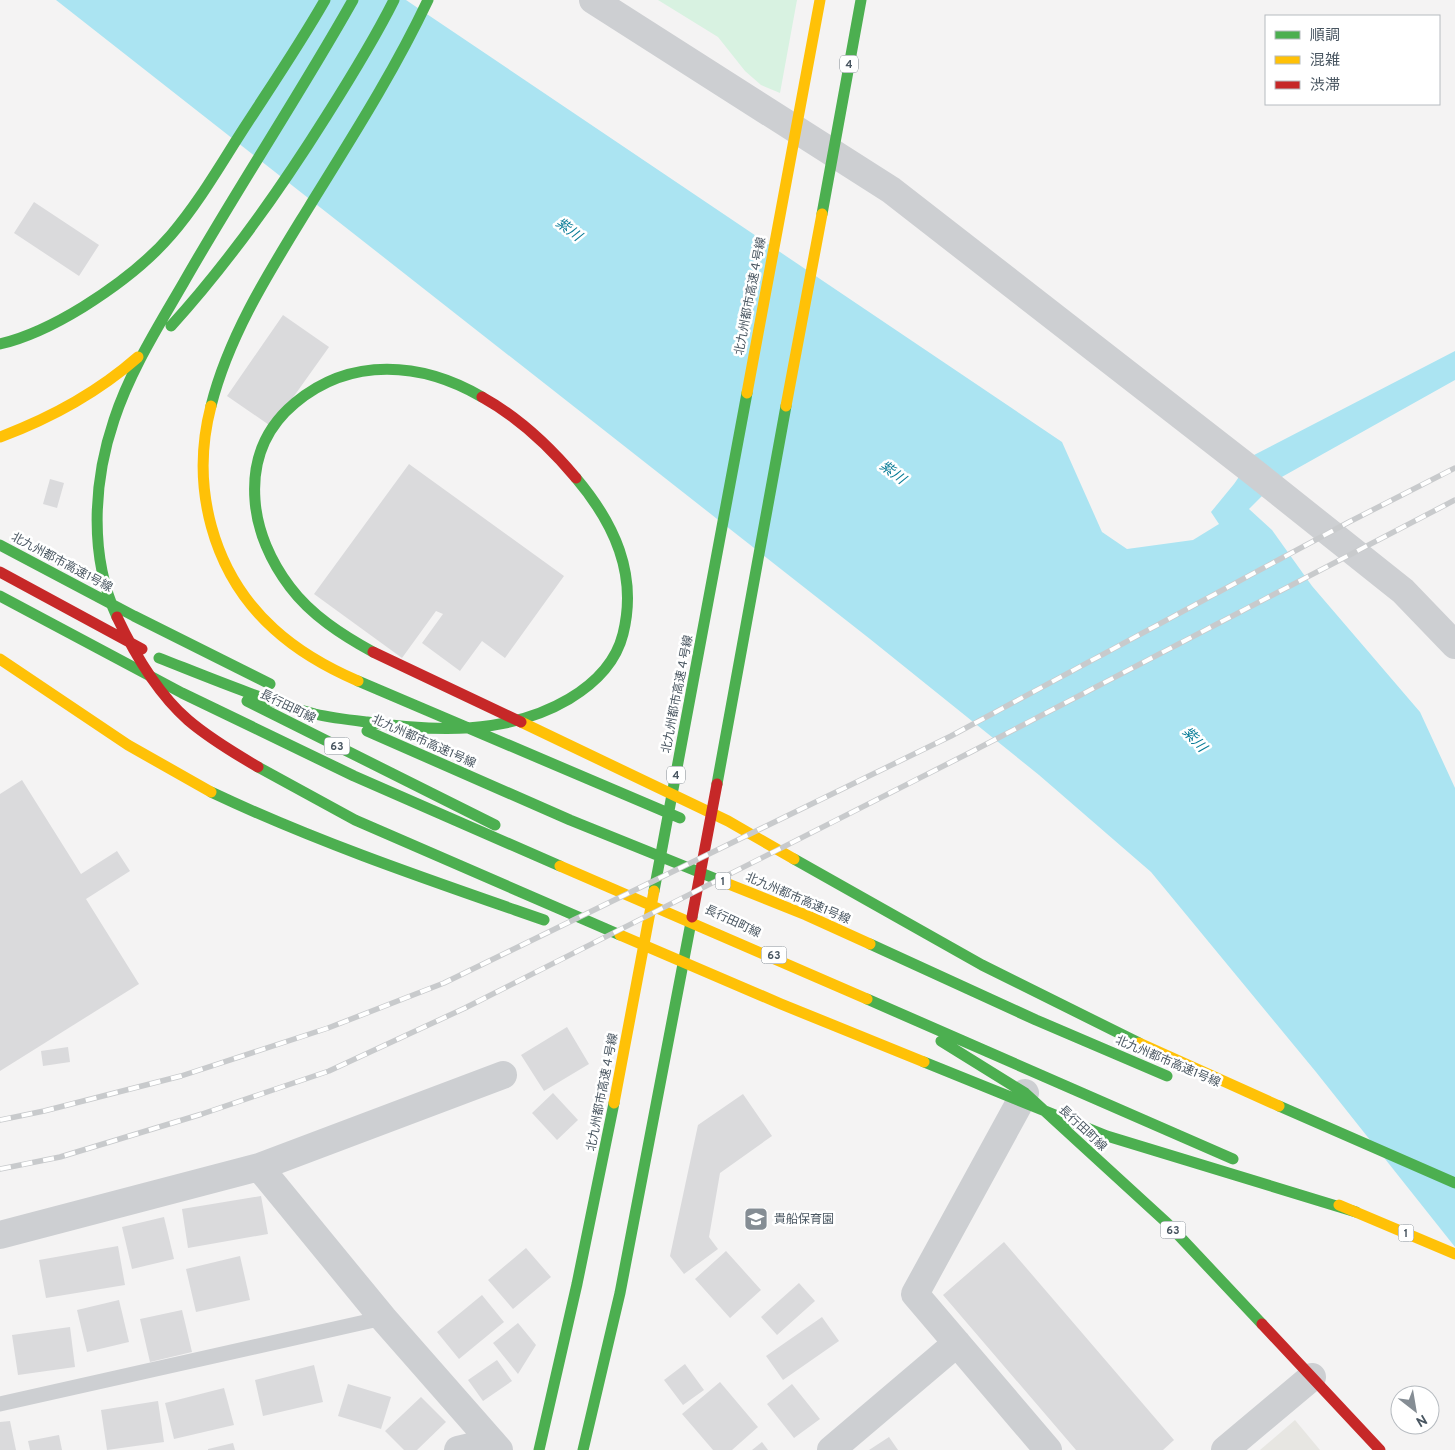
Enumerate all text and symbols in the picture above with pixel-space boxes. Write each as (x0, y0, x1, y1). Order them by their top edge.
legend (1265, 15, 1440, 105)
text: 順調 (1310, 27, 1340, 46)
text: 混雑 (1310, 52, 1340, 71)
road number: 4 (840, 56, 858, 72)
text: 渋滞 (1310, 77, 1340, 96)
water label: 紫川 (552, 215, 586, 247)
street label: 北九州都市高速４号線 (732, 236, 770, 357)
water label: 紫川 (876, 458, 910, 490)
street label: 北九州都市高速1号線 (8, 529, 115, 596)
street label: 北九州都市高速４号線 (659, 634, 697, 755)
street label: 長行田町線 (257, 687, 318, 727)
street label: 北九州都市高速1号線 (369, 712, 478, 772)
water label: 紫川 (1178, 724, 1211, 758)
road number: 63 (324, 738, 350, 754)
road number: 4 (667, 766, 685, 784)
street label: 北九州都市高速1号線 (743, 870, 853, 928)
road number: 1 (716, 872, 730, 889)
street label: 長行田町線 (702, 902, 763, 942)
road number: 63 (762, 946, 786, 964)
street label: 北九州都市高速４号線 (584, 1032, 622, 1153)
street label: 北九州都市高速1号線 (1113, 1033, 1223, 1091)
street label: 長行田町線 (1055, 1102, 1110, 1155)
school or university icon: 貴船保育園 (743, 1206, 769, 1232)
place label: 貴船保育園 (774, 1212, 834, 1228)
road number: 63 (1160, 1222, 1186, 1238)
road number: 1 (1398, 1224, 1414, 1242)
north arrow (1390, 1385, 1440, 1435)
text: N (1412, 1410, 1430, 1430)

